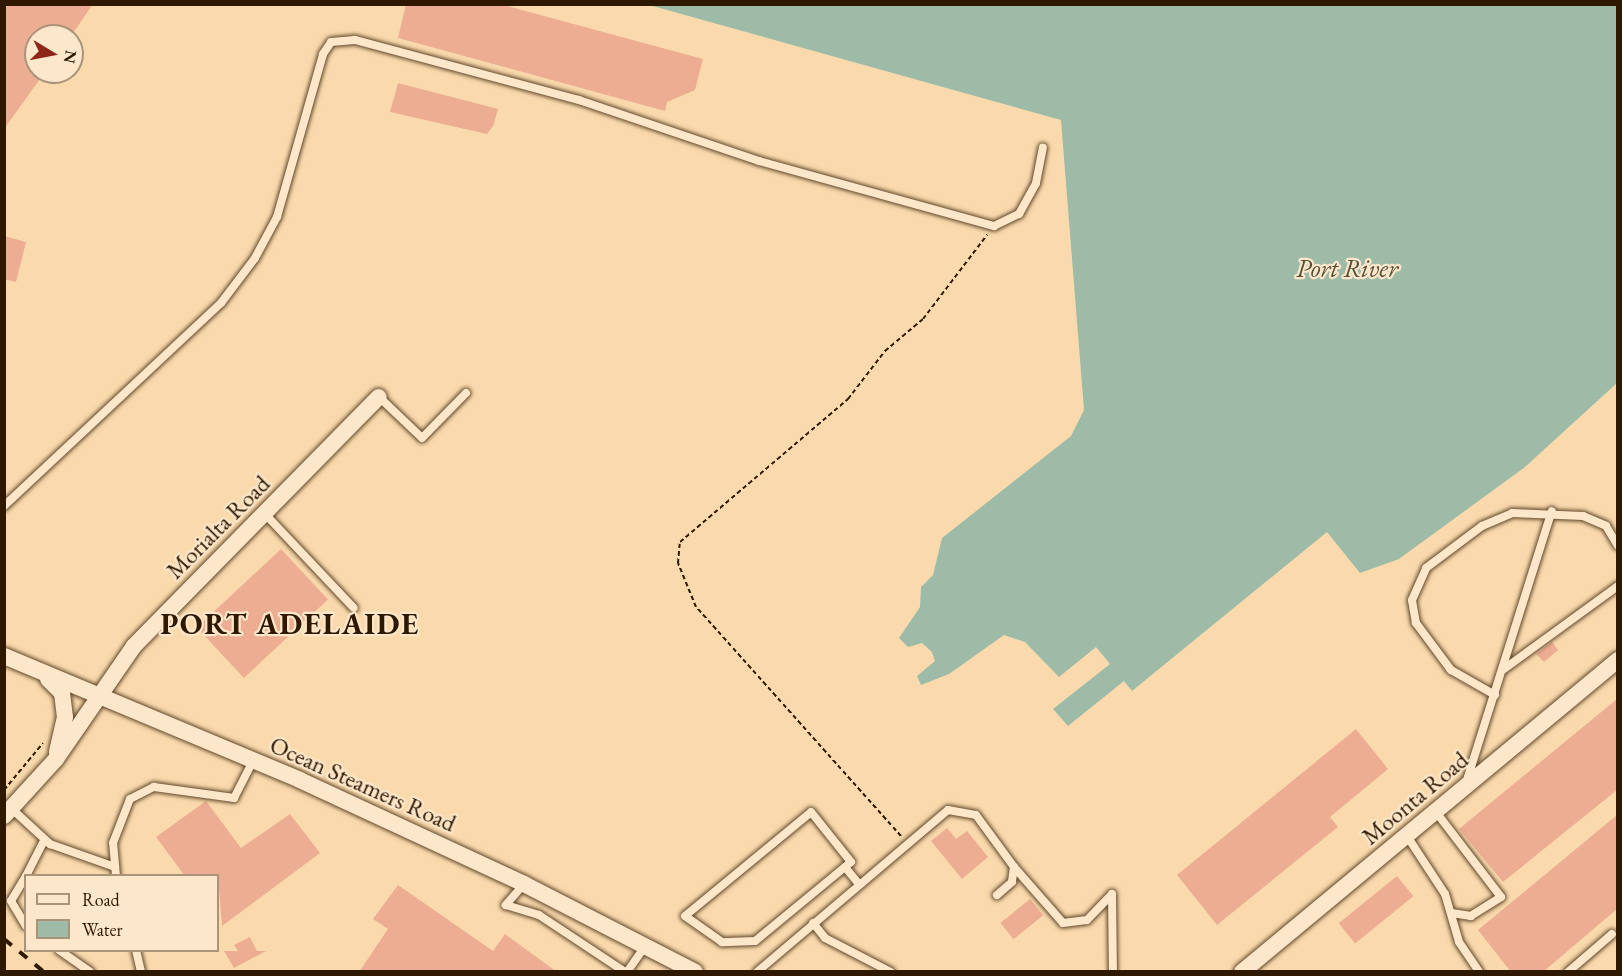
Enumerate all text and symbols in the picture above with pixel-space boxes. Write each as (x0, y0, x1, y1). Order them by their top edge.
north arrow (24, 24, 84, 84)
text: N (59, 49, 82, 65)
water label: Port River (1296, 253, 1398, 285)
street label: Morialta Road (160, 469, 276, 585)
district label: PORT ADELAIDE (160, 606, 420, 642)
street label: Ocean Steamers Road (266, 730, 460, 838)
street label: Moonta Road (1356, 745, 1474, 851)
legend (24, 874, 219, 952)
text: Road (82, 888, 120, 911)
text: Water (82, 918, 123, 941)

